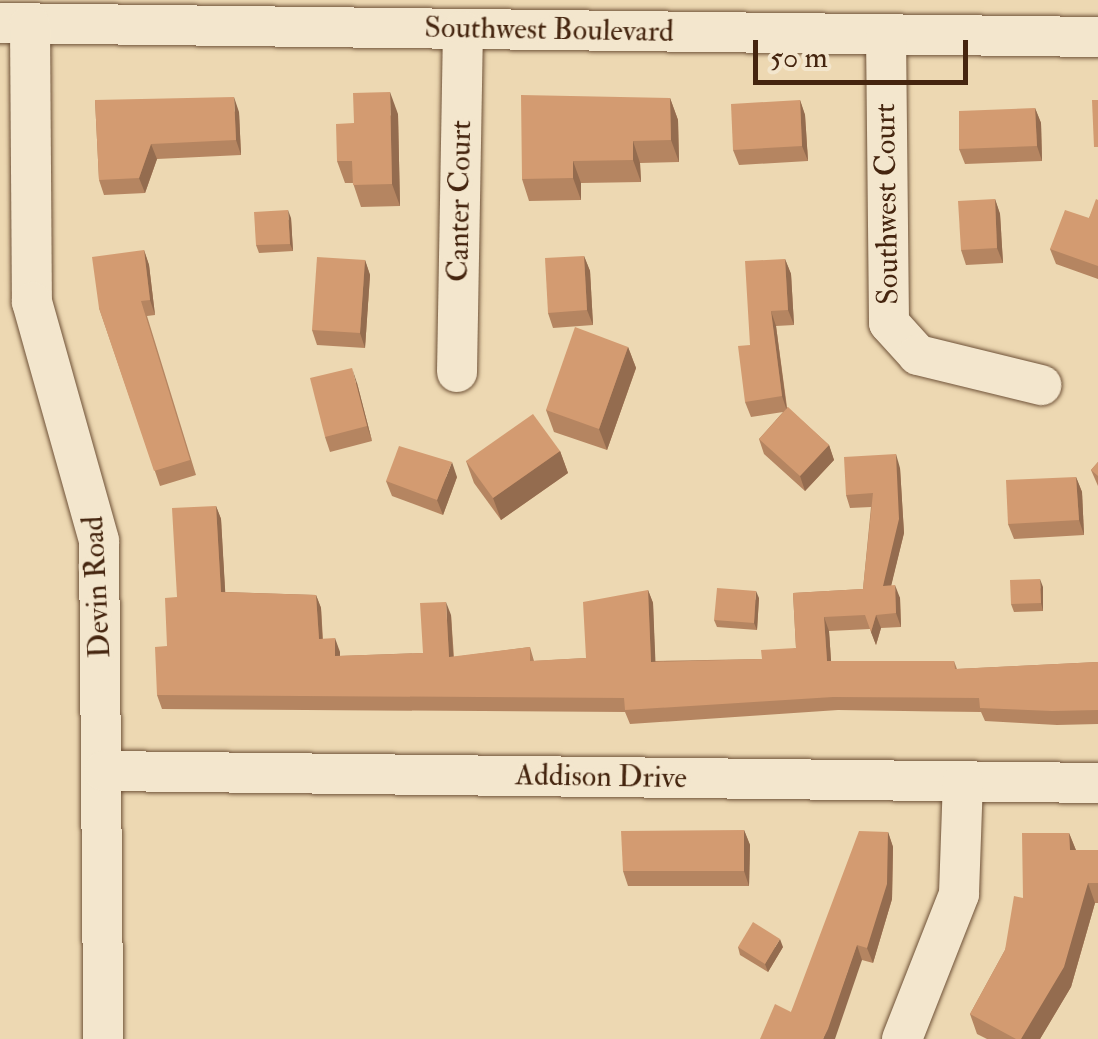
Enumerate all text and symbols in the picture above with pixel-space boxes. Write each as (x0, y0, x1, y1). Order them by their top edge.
street label: Southwest Boulevard (424, 10, 674, 50)
scale bar (758, 20, 973, 82)
text: 50 m (770, 39, 828, 76)
street label: Southwest Court (867, 103, 907, 305)
street label: Canter Court (441, 120, 479, 282)
street label: Devin Road (75, 515, 119, 659)
street label: Addison Drive (515, 758, 687, 796)

